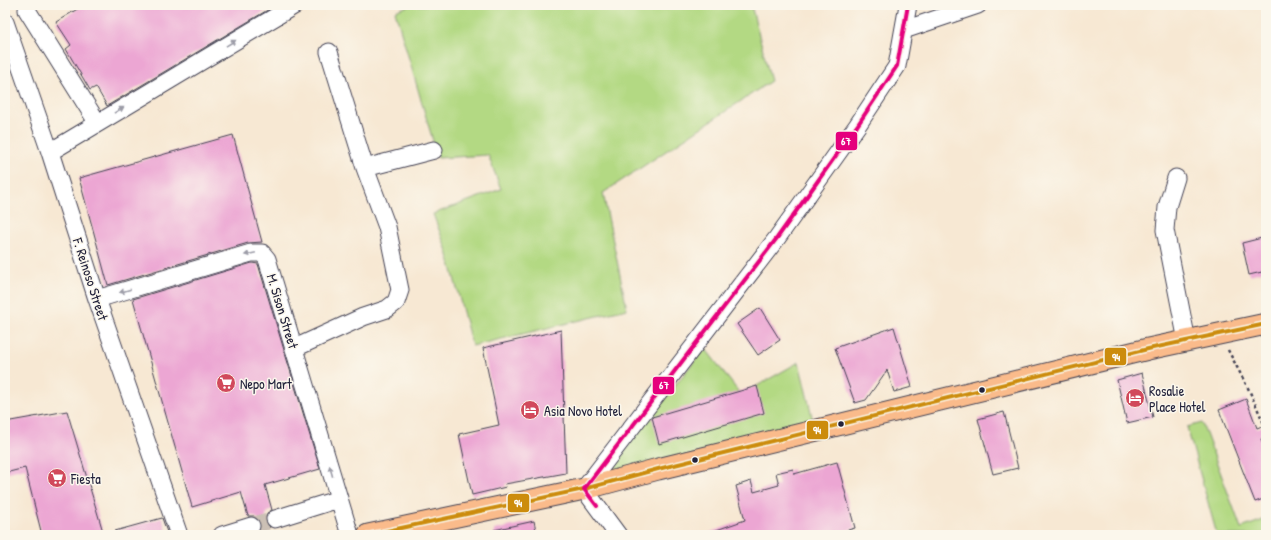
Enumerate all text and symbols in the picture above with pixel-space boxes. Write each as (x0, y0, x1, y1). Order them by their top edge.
one-way arrow (225, 40, 237, 47)
one-way arrow (113, 106, 125, 113)
line badge: 67 (835, 131, 858, 151)
text: 67 (841, 134, 851, 148)
street label: F. Reinoso Street (68, 235, 113, 323)
one-way arrow (243, 252, 256, 258)
street label: M. Sison Street (263, 271, 303, 351)
one-way arrow (119, 288, 131, 294)
line badge: 94 (1104, 347, 1127, 366)
text: 94 (1112, 350, 1120, 364)
supermarket icon: Nepo Mart (215, 372, 237, 394)
place label: Nepo Mart (240, 374, 292, 394)
line badge: 67 (652, 376, 675, 395)
text: 67 (659, 378, 669, 392)
place label: Rosalie Place Hotel (1149, 381, 1206, 416)
unlabelled marker (977, 385, 987, 395)
hotel icon: Rosalie Place Hotel (1124, 387, 1146, 409)
hotel icon: Asia Novo Hotel (519, 399, 541, 421)
place label: Asia Novo Hotel (544, 401, 622, 420)
unlabelled marker (836, 419, 846, 429)
line badge: 94 (806, 420, 829, 440)
text: 94 (813, 423, 821, 437)
unlabelled marker (690, 455, 700, 465)
one-way arrow (328, 465, 334, 477)
supermarket icon: Fiesta (46, 467, 68, 489)
place label: Fiesta (70, 469, 101, 488)
line badge: 94 (507, 493, 530, 513)
text: 94 (514, 496, 522, 510)

